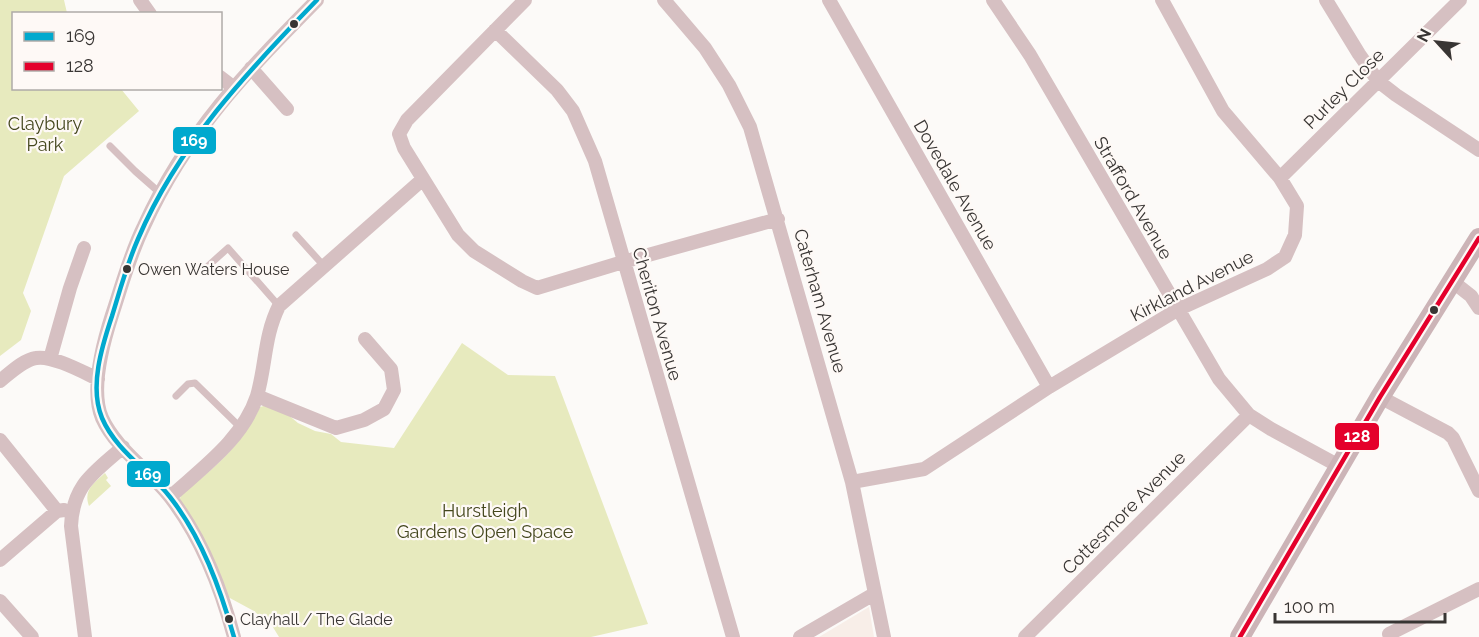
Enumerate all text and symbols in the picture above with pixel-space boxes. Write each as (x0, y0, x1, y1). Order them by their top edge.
legend (12, 12, 222, 90)
north arrow (1407, 12, 1467, 72)
unlabelled marker (288, 18, 300, 30)
text: 169 (66, 25, 95, 46)
text: N (1413, 26, 1435, 45)
street label: Purley Close (1299, 44, 1388, 133)
text: 128 (66, 55, 94, 76)
park label: Claybury Park (8, 113, 82, 155)
street label: Dovedale Avenue (910, 116, 1001, 254)
line badge: 169 (172, 126, 217, 155)
text: 169 (180, 131, 208, 150)
street label: Strafford Avenue (1090, 133, 1177, 263)
street label: Caterham Avenue (790, 226, 851, 376)
street label: Cheriton Avenue (628, 245, 687, 383)
street label: Kirkland Avenue (1127, 245, 1257, 326)
place label: Owen Waters House (138, 260, 289, 279)
marker: Owen Waters House (121, 263, 133, 275)
unlabelled marker (1428, 304, 1440, 316)
line badge: 128 (1334, 422, 1380, 451)
text: 128 (1344, 427, 1370, 446)
street label: Cottesmore Avenue (1058, 447, 1190, 578)
line badge: 169 (126, 460, 171, 488)
text: 169 (134, 465, 162, 484)
park label: Hurstleigh Gardens Open Space (397, 500, 574, 542)
scale bar (1275, 586, 1444, 624)
text: 100 m (1284, 596, 1335, 617)
place label: Clayhall / The Glade (240, 610, 393, 629)
marker: Clayhall / The Glade (223, 613, 235, 625)

